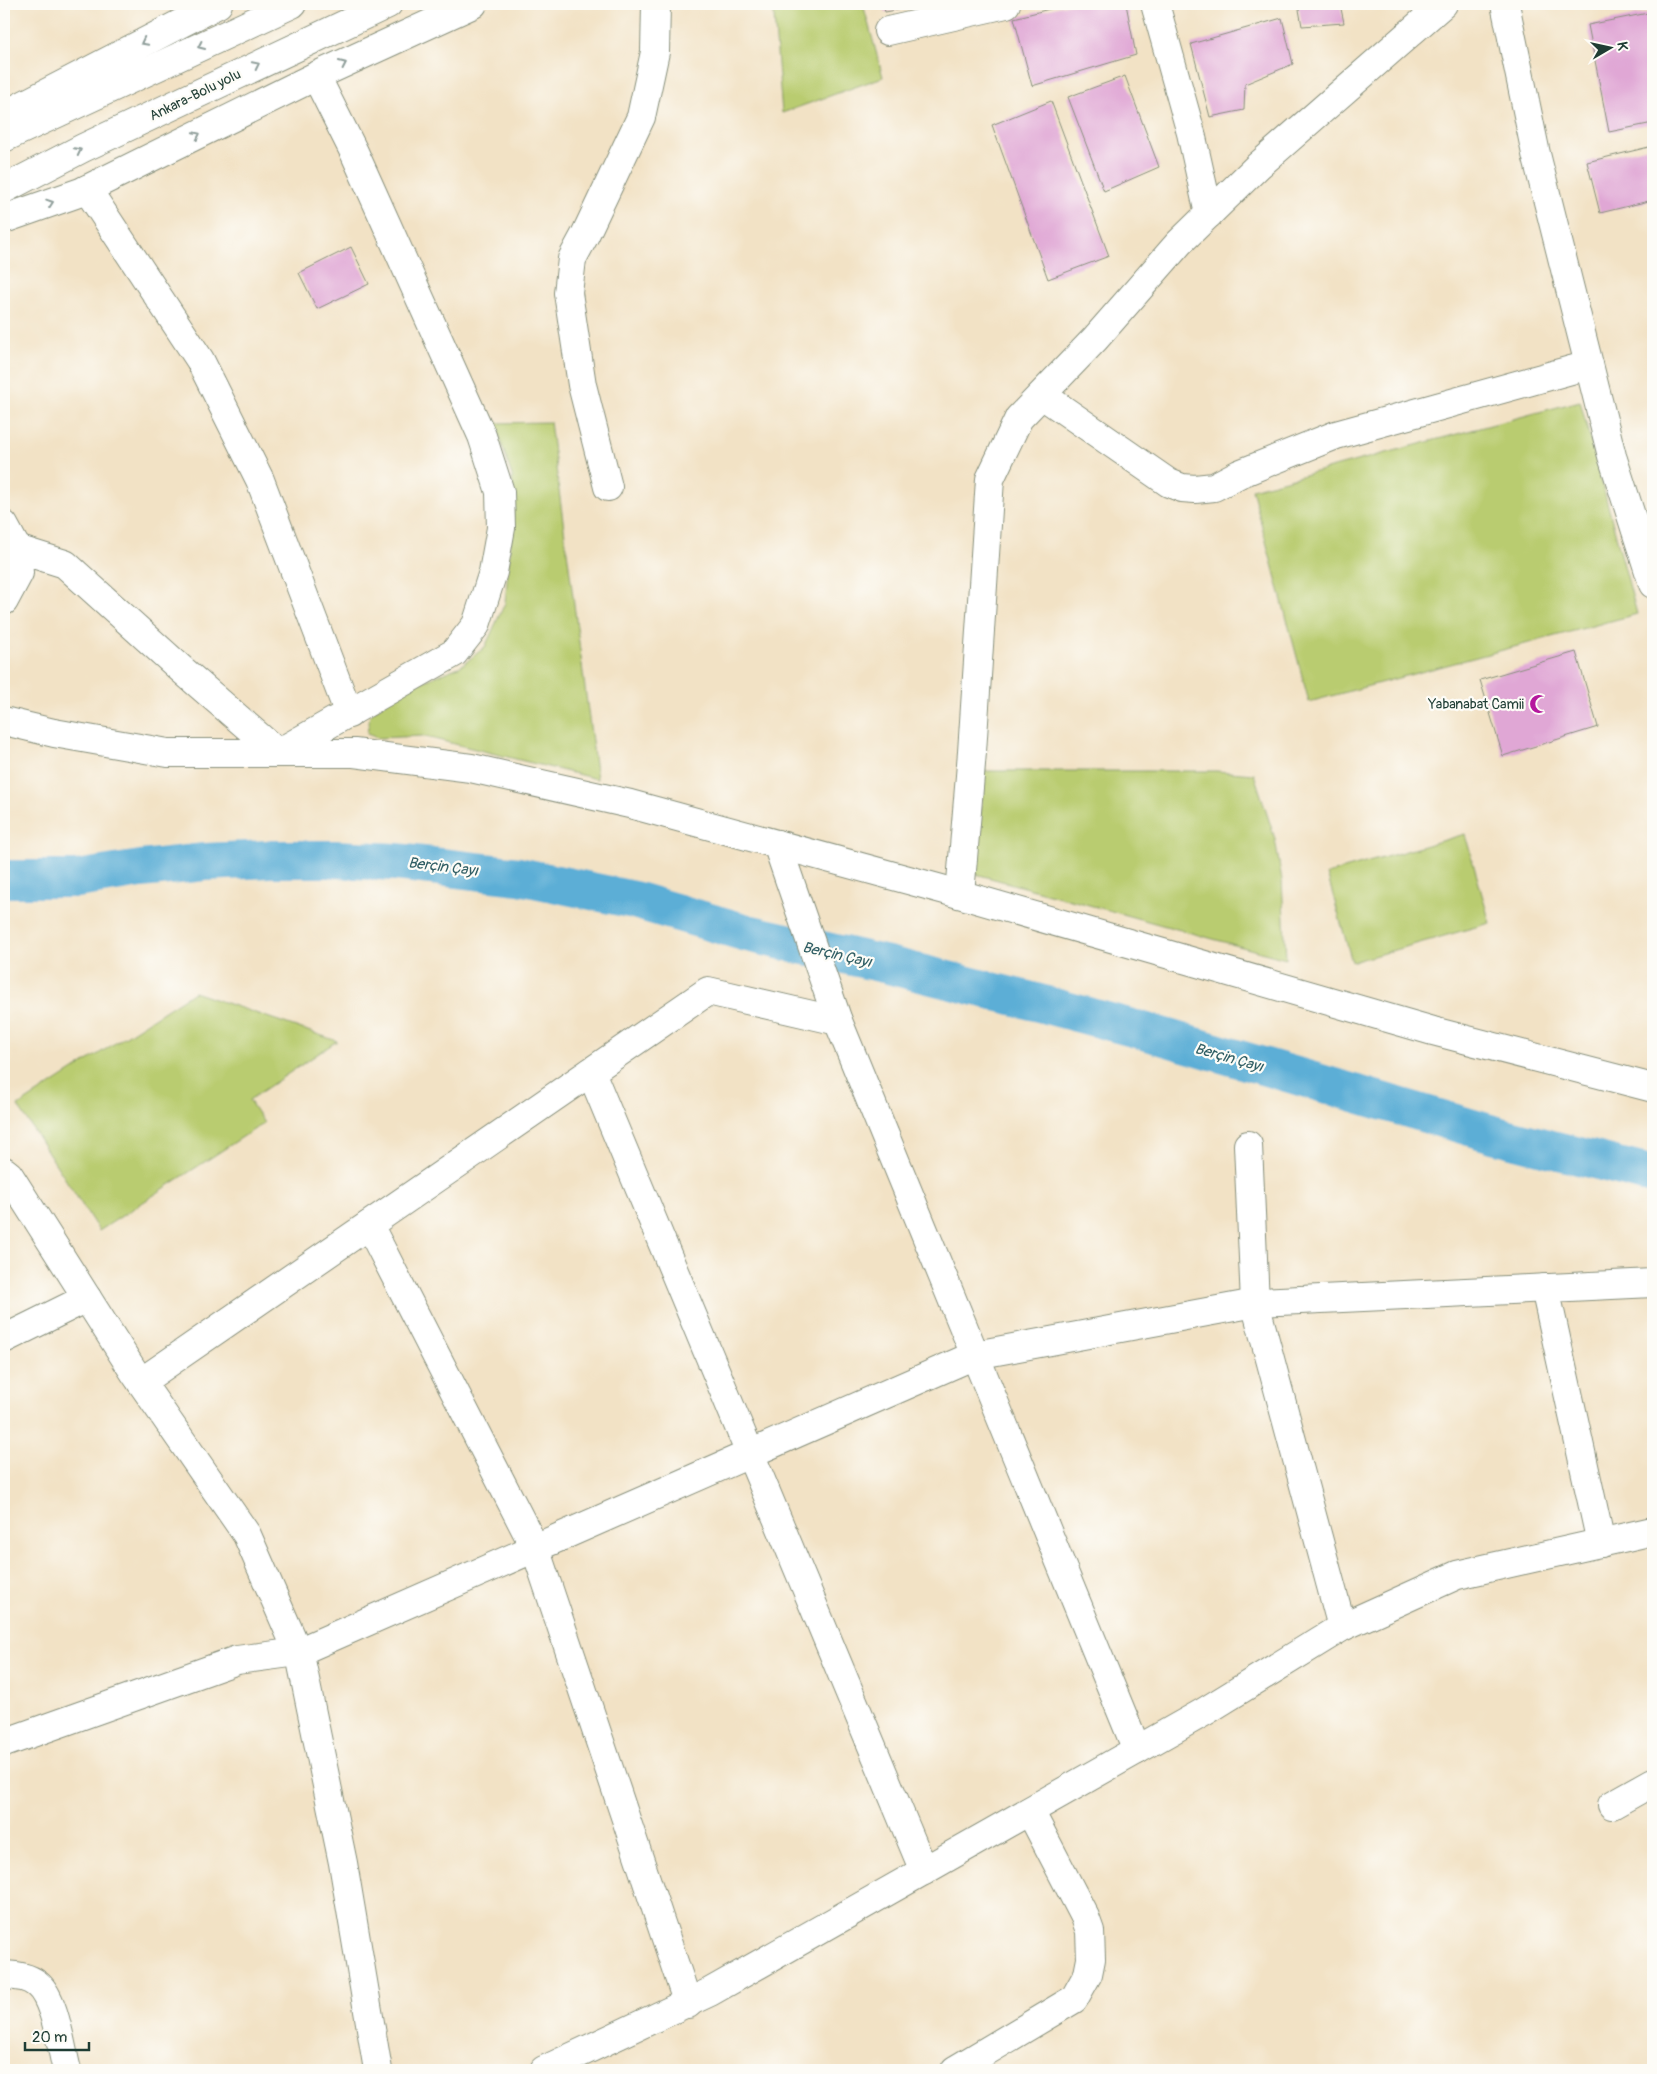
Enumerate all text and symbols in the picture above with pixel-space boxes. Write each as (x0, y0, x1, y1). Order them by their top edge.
north arrow (1584, 22, 1634, 72)
one-way arrow (140, 36, 149, 46)
one-way arrow (197, 40, 206, 50)
text: K (1613, 41, 1631, 52)
one-way arrow (338, 59, 347, 70)
one-way arrow (251, 62, 260, 72)
street label: Ankara-Bolu yolu (147, 66, 243, 124)
one-way arrow (192, 131, 201, 141)
one-way arrow (73, 147, 82, 157)
one-way arrow (45, 199, 54, 209)
mosque icon: Yabanabat Camii (1528, 693, 1550, 715)
place label: Yabanabat Camii (1427, 696, 1524, 713)
water label: Berçin Çayı (407, 853, 480, 881)
water label: Berçin Çayı (801, 938, 874, 972)
water label: Berçin Çayı (1193, 1039, 1266, 1077)
scale bar (25, 2019, 89, 2051)
text: 20 m (32, 2028, 67, 2047)

